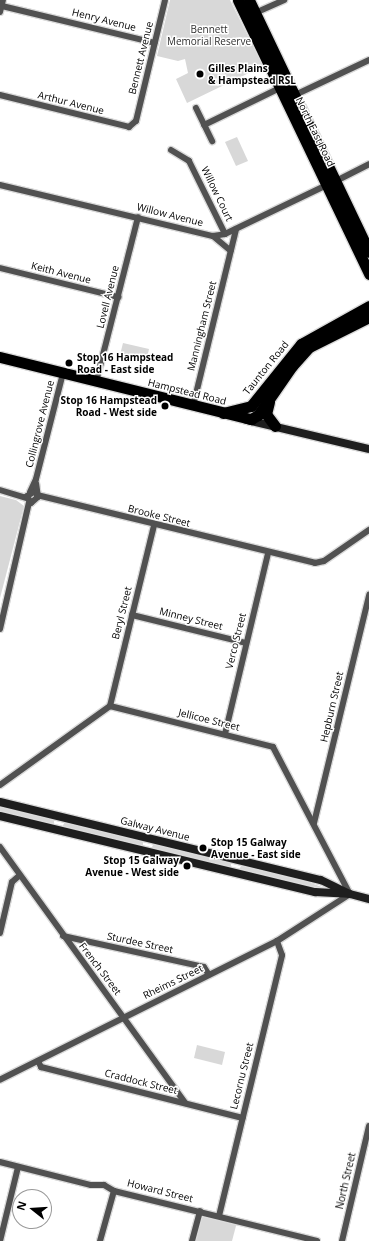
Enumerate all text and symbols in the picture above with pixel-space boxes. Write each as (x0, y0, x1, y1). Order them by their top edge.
street label: Henry Avenue (71, 6, 137, 34)
street label: Bennett Avenue (126, 20, 156, 96)
park label: Bennett Memorial Reserve (167, 23, 251, 46)
place label: Gilles Plains & Hampstead RSL (208, 62, 296, 86)
marker: Gilles Plains & Hampstead RSL (195, 69, 205, 79)
street label: Arthur Avenue (37, 89, 105, 117)
street label: North East Road (293, 95, 337, 169)
street label: Willow Court (199, 165, 235, 223)
street label: Willow Avenue (136, 201, 204, 229)
street label: Keith Avenue (30, 260, 92, 286)
street label: Lovell Avenue (94, 264, 122, 330)
street label: Manningham Street (185, 280, 219, 372)
street label: Taunton Road (241, 339, 291, 397)
place label: Stop 16 Hampstead Road - East side (77, 351, 173, 374)
marker: Stop 16 Hampstead Road - East side (64, 358, 74, 368)
street label: Hampstead Road (147, 376, 227, 408)
street label: Collingrove Avenue (23, 379, 57, 469)
place label: Stop 16 Hampstead Road - West side (61, 394, 157, 418)
marker: Stop 16 Hampstead Road - West side (160, 401, 170, 411)
street label: Brooke Street (127, 502, 191, 530)
street label: Beryl Street (110, 585, 134, 641)
street label: Minney Street (158, 605, 224, 633)
street label: Verco Street (223, 612, 249, 670)
street label: Hepburn Street (318, 671, 346, 743)
street label: Jellicoe Street (177, 707, 241, 733)
street label: Galway Avenue (119, 815, 191, 843)
place label: Stop 15 Galway Avenue - East side (211, 836, 301, 860)
marker: Stop 15 Galway Avenue - East side (198, 843, 208, 853)
place label: Stop 15 Galway Avenue - West side (85, 854, 179, 878)
marker: Stop 15 Galway Avenue - West side (182, 861, 192, 871)
street label: Sturdee Street (106, 930, 174, 956)
street label: French Street (76, 940, 124, 998)
street label: Rheims Street (141, 962, 205, 1002)
street label: Lecornu Street (228, 1041, 256, 1111)
street label: Craddock Street (103, 1067, 179, 1097)
street label: North Street (334, 1151, 358, 1211)
street label: Howard Street (126, 1177, 194, 1205)
north arrow (12, 1189, 52, 1229)
text: N (13, 1199, 29, 1212)

